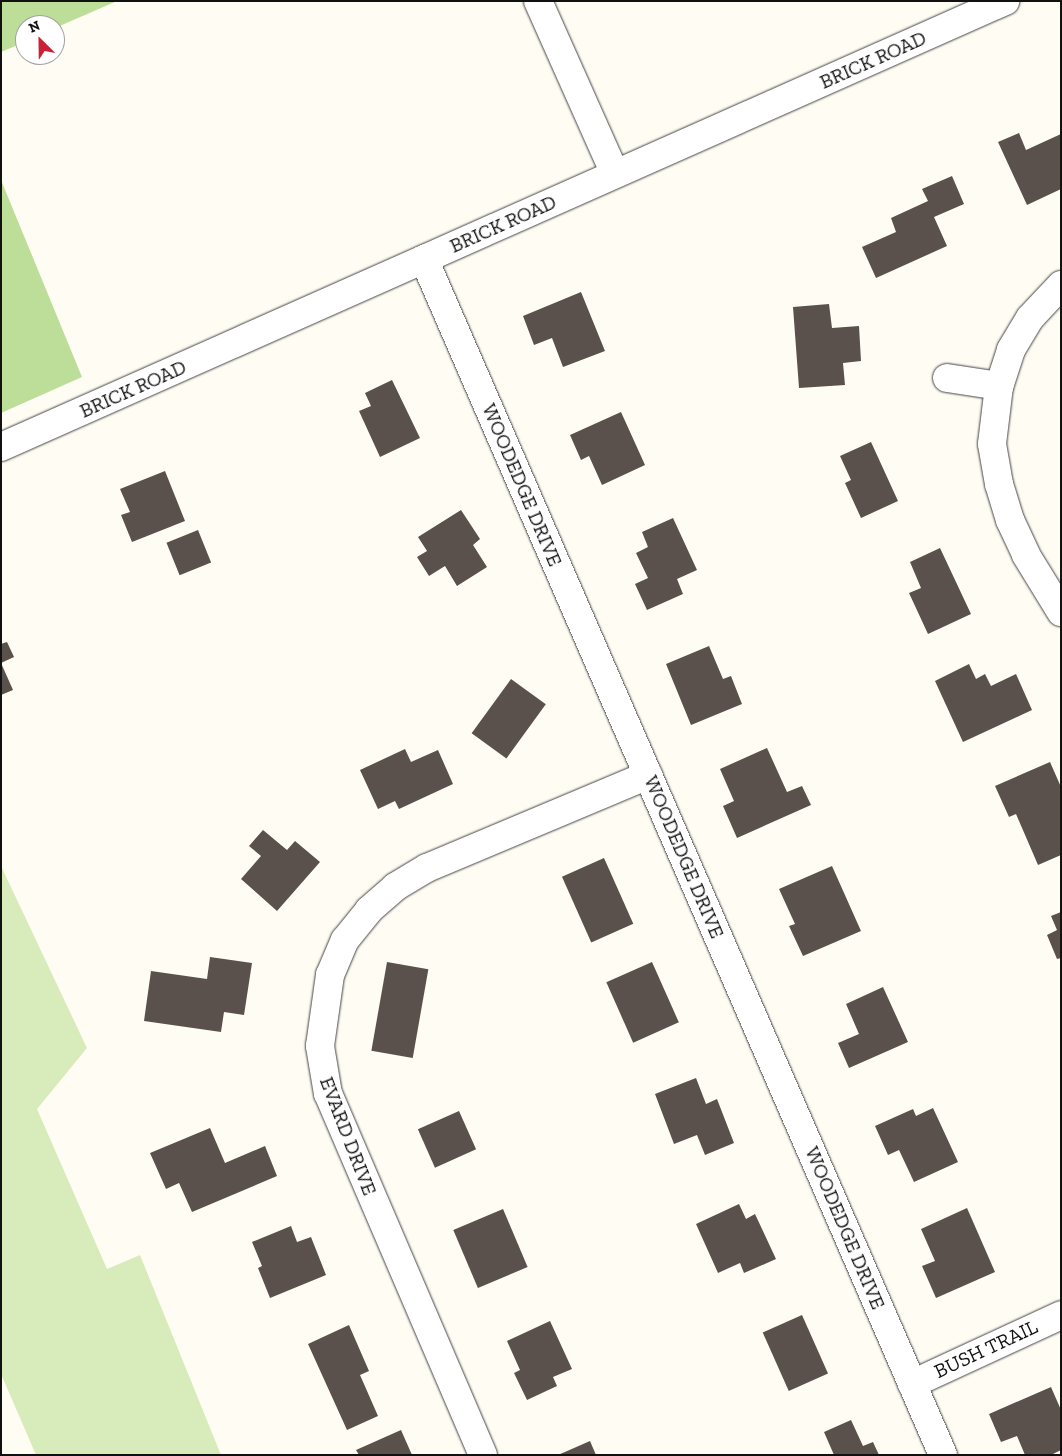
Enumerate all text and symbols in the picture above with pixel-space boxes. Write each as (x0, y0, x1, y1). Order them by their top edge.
north arrow (15, 15, 65, 65)
text: N (26, 17, 43, 37)
street label: BRICK ROAD (816, 26, 930, 94)
street label: BRICK ROAD (446, 190, 560, 258)
street label: BRICK ROAD (76, 355, 190, 423)
street label: WOODEDGE DRIVE (477, 400, 567, 570)
street label: WOODEDGE DRIVE (639, 772, 729, 942)
street label: EVARD DRIVE (314, 1074, 382, 1198)
street label: WOODEDGE DRIVE (800, 1143, 890, 1313)
street label: BUSH TRAIL (930, 1315, 1042, 1383)

